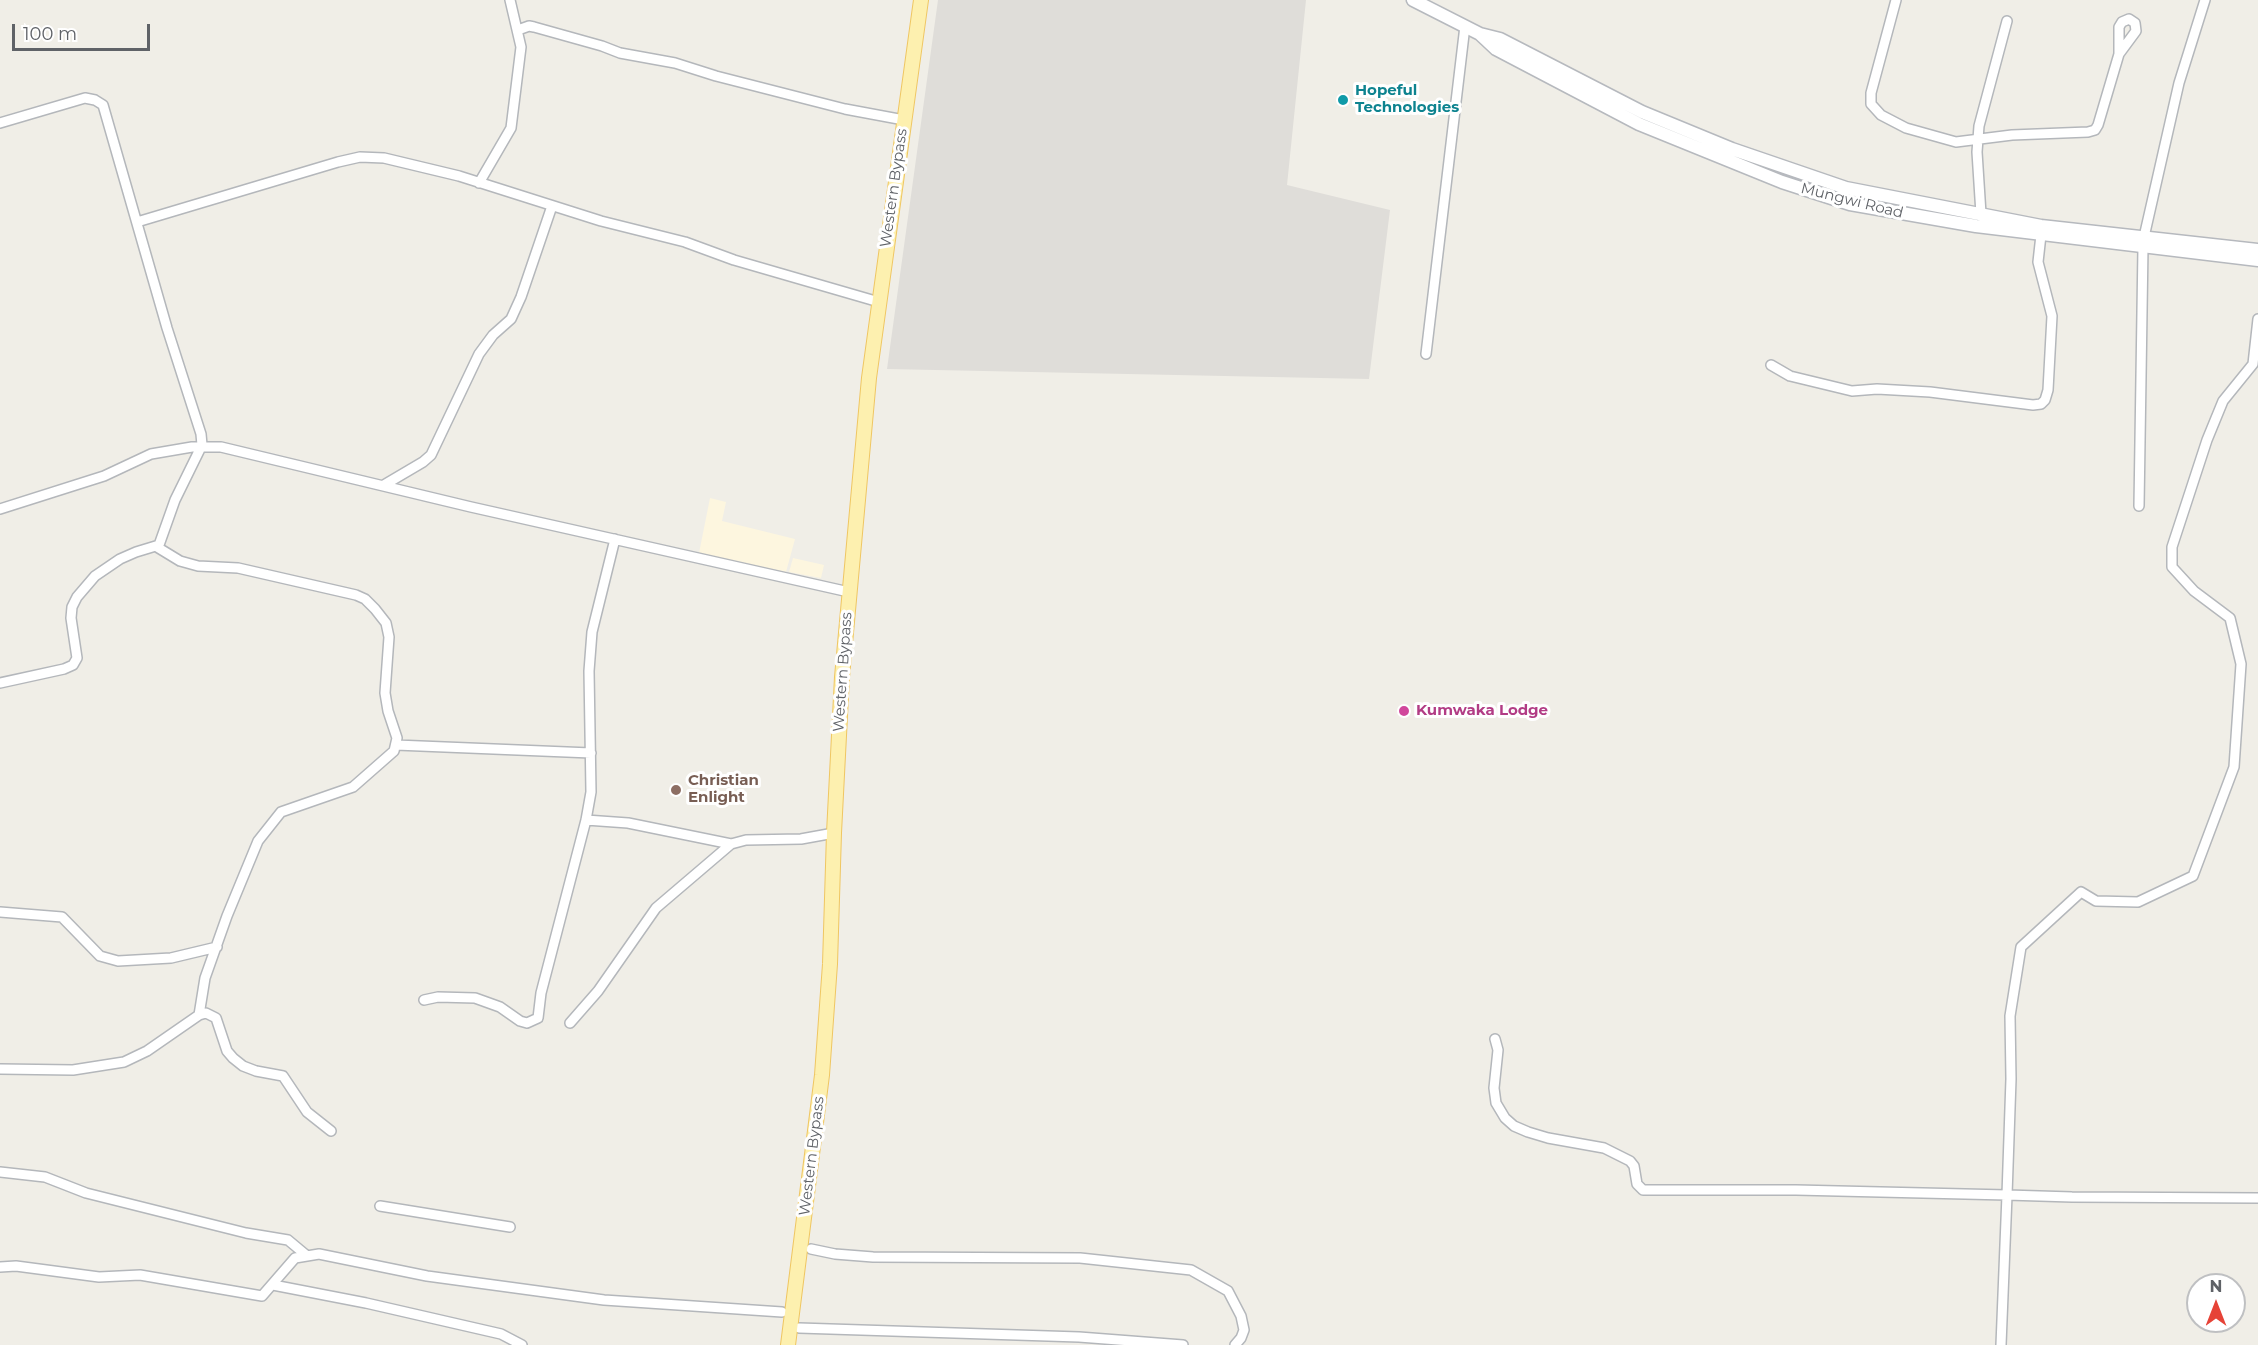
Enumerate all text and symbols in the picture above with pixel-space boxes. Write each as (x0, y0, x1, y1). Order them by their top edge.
scale bar (15, 12, 153, 50)
text: 100 m (23, 23, 77, 45)
place label: Hopeful Technologies (1355, 82, 1459, 117)
marker: Hopeful Technologies (1336, 93, 1350, 107)
street label: Western Bypass (877, 127, 911, 249)
street label: Mungwi Road (1799, 180, 1905, 222)
street label: Western Bypass (830, 611, 856, 733)
place label: Kumwaka Lodge (1416, 702, 1548, 720)
marker: Kumwaka Lodge (1397, 704, 1411, 718)
place label: Christian Enlight (688, 772, 759, 807)
marker: Christian Enlight (669, 783, 683, 797)
street label: Western Bypass (796, 1095, 828, 1217)
north arrow (2186, 1273, 2246, 1333)
text: N (2210, 1277, 2222, 1296)

